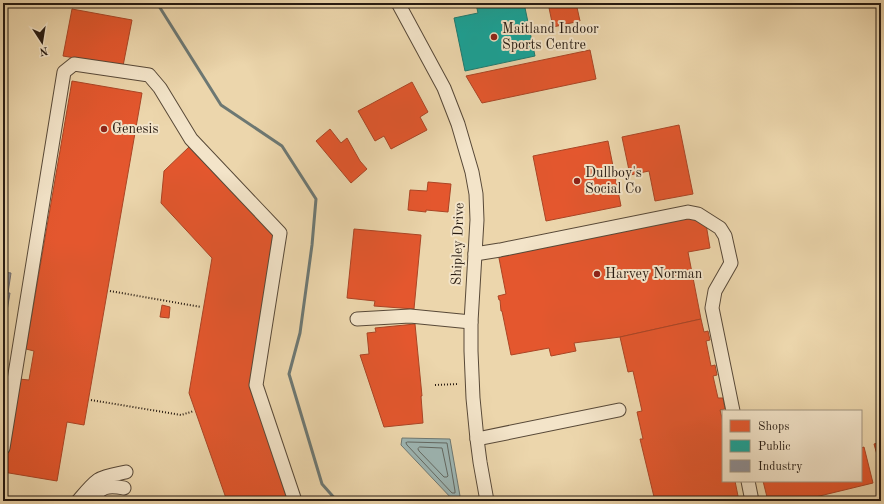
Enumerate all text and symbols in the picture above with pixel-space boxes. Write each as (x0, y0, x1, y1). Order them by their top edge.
north arrow (22, 22, 62, 62)
place label: Maitland Indoor Sports Centre (502, 22, 599, 52)
marker: Maitland Indoor Sports Centre (489, 32, 499, 42)
text: N (38, 44, 49, 57)
place label: Genesis (112, 122, 158, 136)
marker: Genesis (99, 124, 109, 134)
place label: Dullboy's Social Co (585, 166, 642, 196)
marker: Dullboy's Social Co (572, 176, 582, 186)
street label: Shipley Drive (450, 203, 466, 285)
place label: Harvey Norman (605, 267, 703, 281)
marker: Harvey Norman (592, 269, 602, 279)
legend (722, 410, 862, 482)
text: Shops (758, 421, 789, 433)
text: Public (758, 441, 790, 453)
text: Industry (758, 461, 803, 473)

